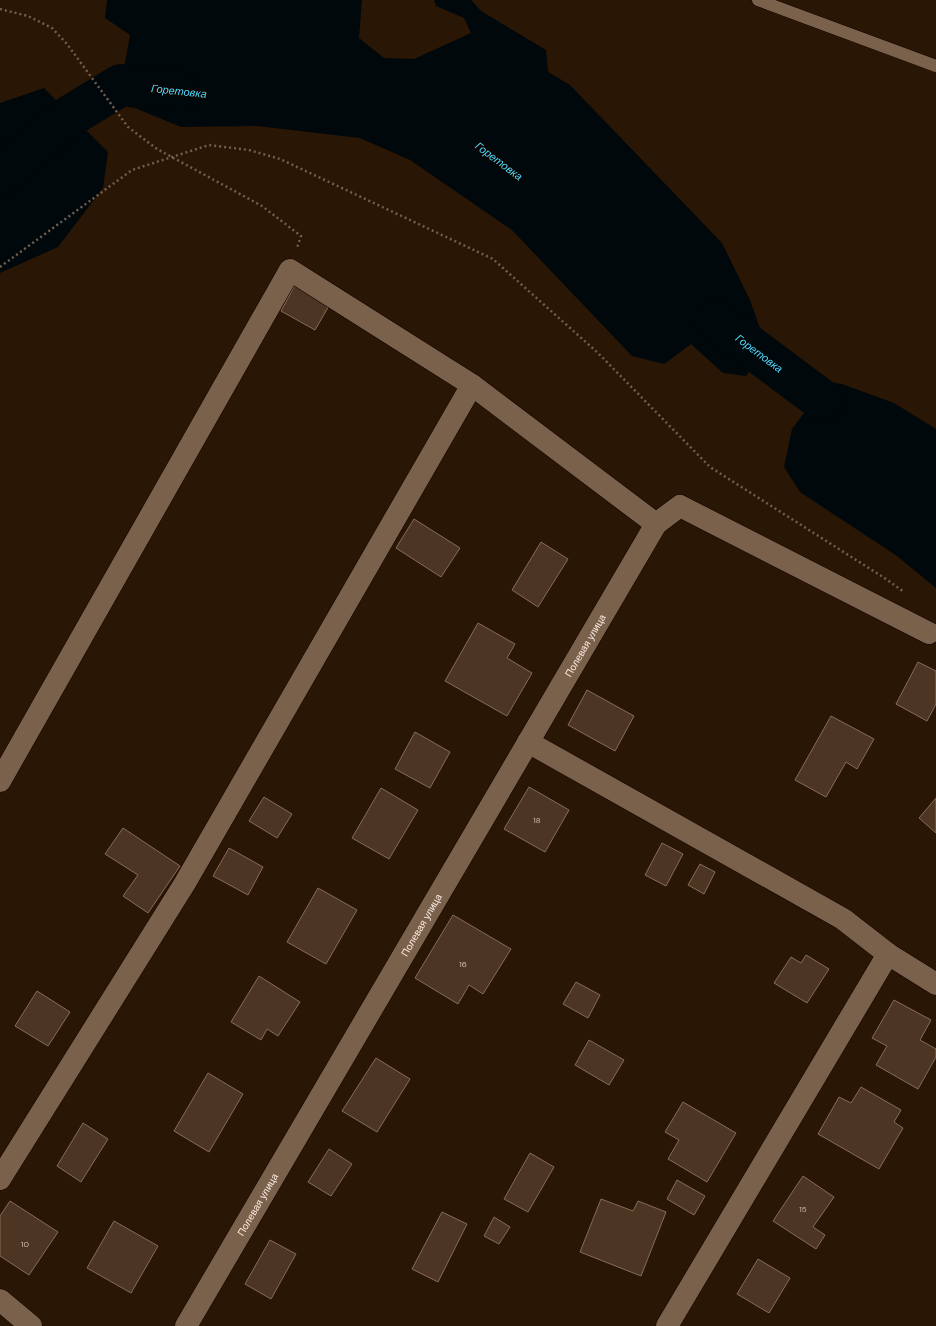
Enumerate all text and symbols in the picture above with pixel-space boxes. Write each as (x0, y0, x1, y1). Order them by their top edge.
water label: Горетовка (151, 81, 207, 101)
water label: Горетовка (473, 139, 525, 183)
water label: Горетовка (733, 331, 786, 376)
street label: Полевая улица (562, 612, 609, 679)
house number: 18 (533, 815, 541, 825)
street label: Полевая улица (398, 891, 445, 959)
house number: 16 (459, 959, 467, 969)
street label: Полевая улица (234, 1171, 281, 1238)
house number: 15 (799, 1204, 807, 1214)
house number: 10 (21, 1239, 30, 1249)

